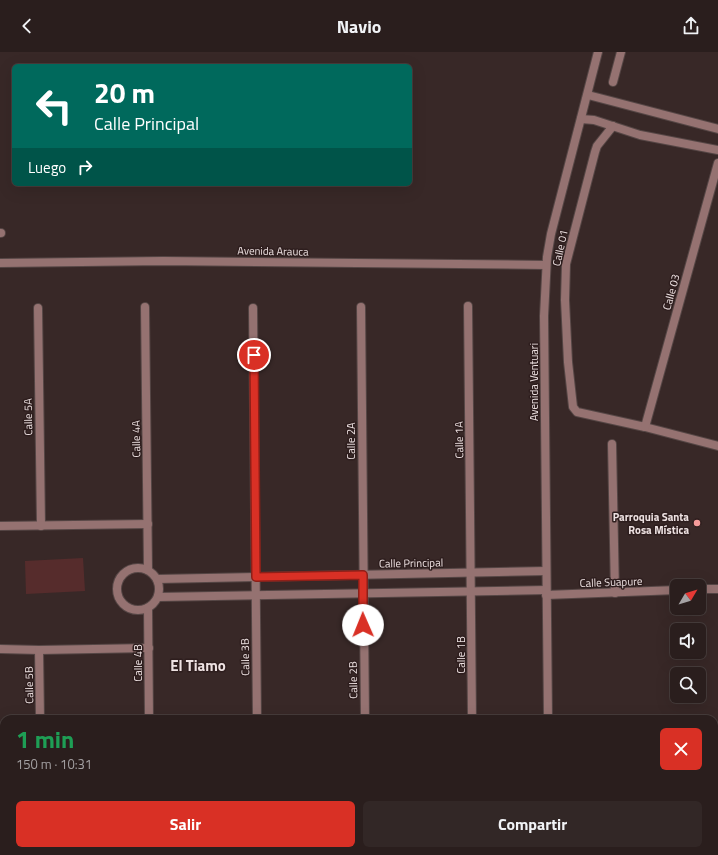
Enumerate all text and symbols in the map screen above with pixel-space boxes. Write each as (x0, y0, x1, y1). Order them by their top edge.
text: Navio (337, 13, 381, 40)
icon: back (16, 15, 38, 37)
icon: share (680, 15, 702, 37)
text: 20 m (94, 71, 155, 114)
icon: left (28, 80, 80, 132)
text: Calle Principal (94, 110, 199, 137)
text: Luego (28, 156, 66, 179)
icon: right (74, 156, 96, 178)
street label: Calle 01 (548, 228, 572, 268)
street label: Avenida Arauca (237, 242, 309, 260)
street label: Calle 03 (659, 272, 683, 312)
pin (237, 338, 271, 372)
street label: Avenida Ventuari (526, 343, 542, 421)
icon: arrive (243, 344, 265, 366)
street label: Calle 5A (20, 398, 36, 436)
street label: Calle 4A (128, 420, 144, 458)
street label: Calle 1A (451, 421, 467, 459)
street label: Calle 2A (343, 422, 359, 460)
place label: Parroquia Santa Rosa Mística (613, 509, 689, 538)
marker: Parroquia Santa Rosa Mística (692, 518, 702, 528)
street label: Calle Principal (379, 554, 443, 572)
street label: Calle Suapure (579, 573, 643, 591)
north arrow (670, 579, 706, 615)
map controls (670, 579, 706, 703)
position arrow (342, 604, 384, 646)
button: sound (670, 623, 706, 659)
street label: Calle 1B (453, 636, 469, 674)
street label: Calle 3B (237, 638, 253, 676)
street label: Calle 4B (130, 644, 146, 682)
district label: El Tiamo (170, 654, 226, 677)
street label: Calle 2B (345, 661, 361, 699)
street label: Calle 5B (21, 666, 37, 704)
button: search (670, 667, 706, 703)
text: 1 min (16, 721, 74, 757)
button: close (660, 728, 702, 770)
text: 150 m · 10:31 (16, 754, 92, 774)
button: Salir (16, 801, 355, 847)
button: Compartir (363, 801, 702, 847)

